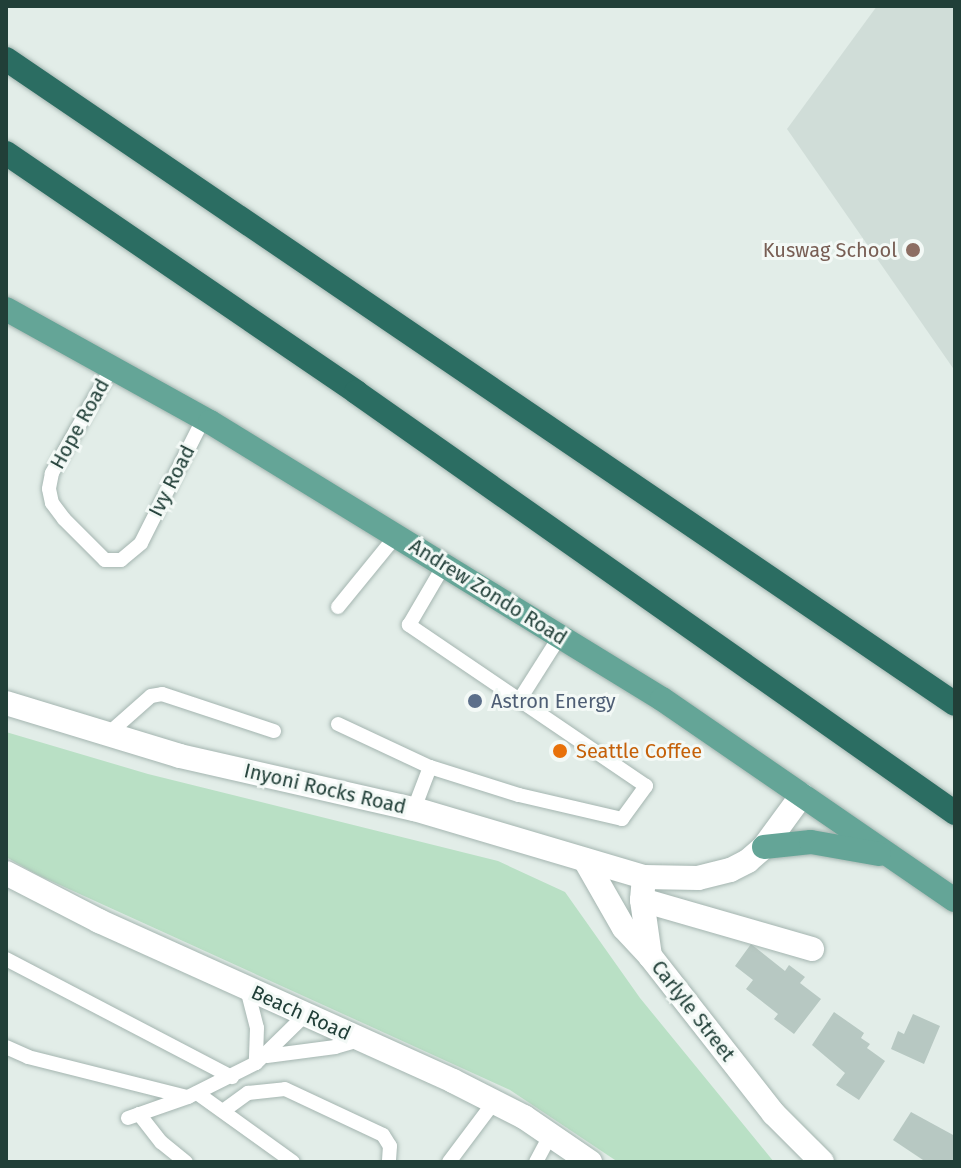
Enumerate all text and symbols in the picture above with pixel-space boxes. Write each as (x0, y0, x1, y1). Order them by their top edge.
place label: Kuswag School (763, 238, 897, 262)
marker: Kuswag School (904, 241, 922, 259)
street label: Hope Road (45, 375, 115, 473)
street label: Ivy Road (144, 441, 200, 521)
street label: Andrew Zondo Road (405, 534, 571, 650)
place label: Astron Energy (491, 689, 616, 713)
marker: Astron Energy (466, 692, 484, 710)
place label: Seattle Coffee (576, 739, 702, 763)
marker: Seattle Coffee (551, 742, 569, 760)
street label: Inyoni Rocks Road (242, 759, 408, 819)
street label: Carlyle Street (646, 956, 740, 1066)
street label: Beach Road (248, 980, 354, 1046)

